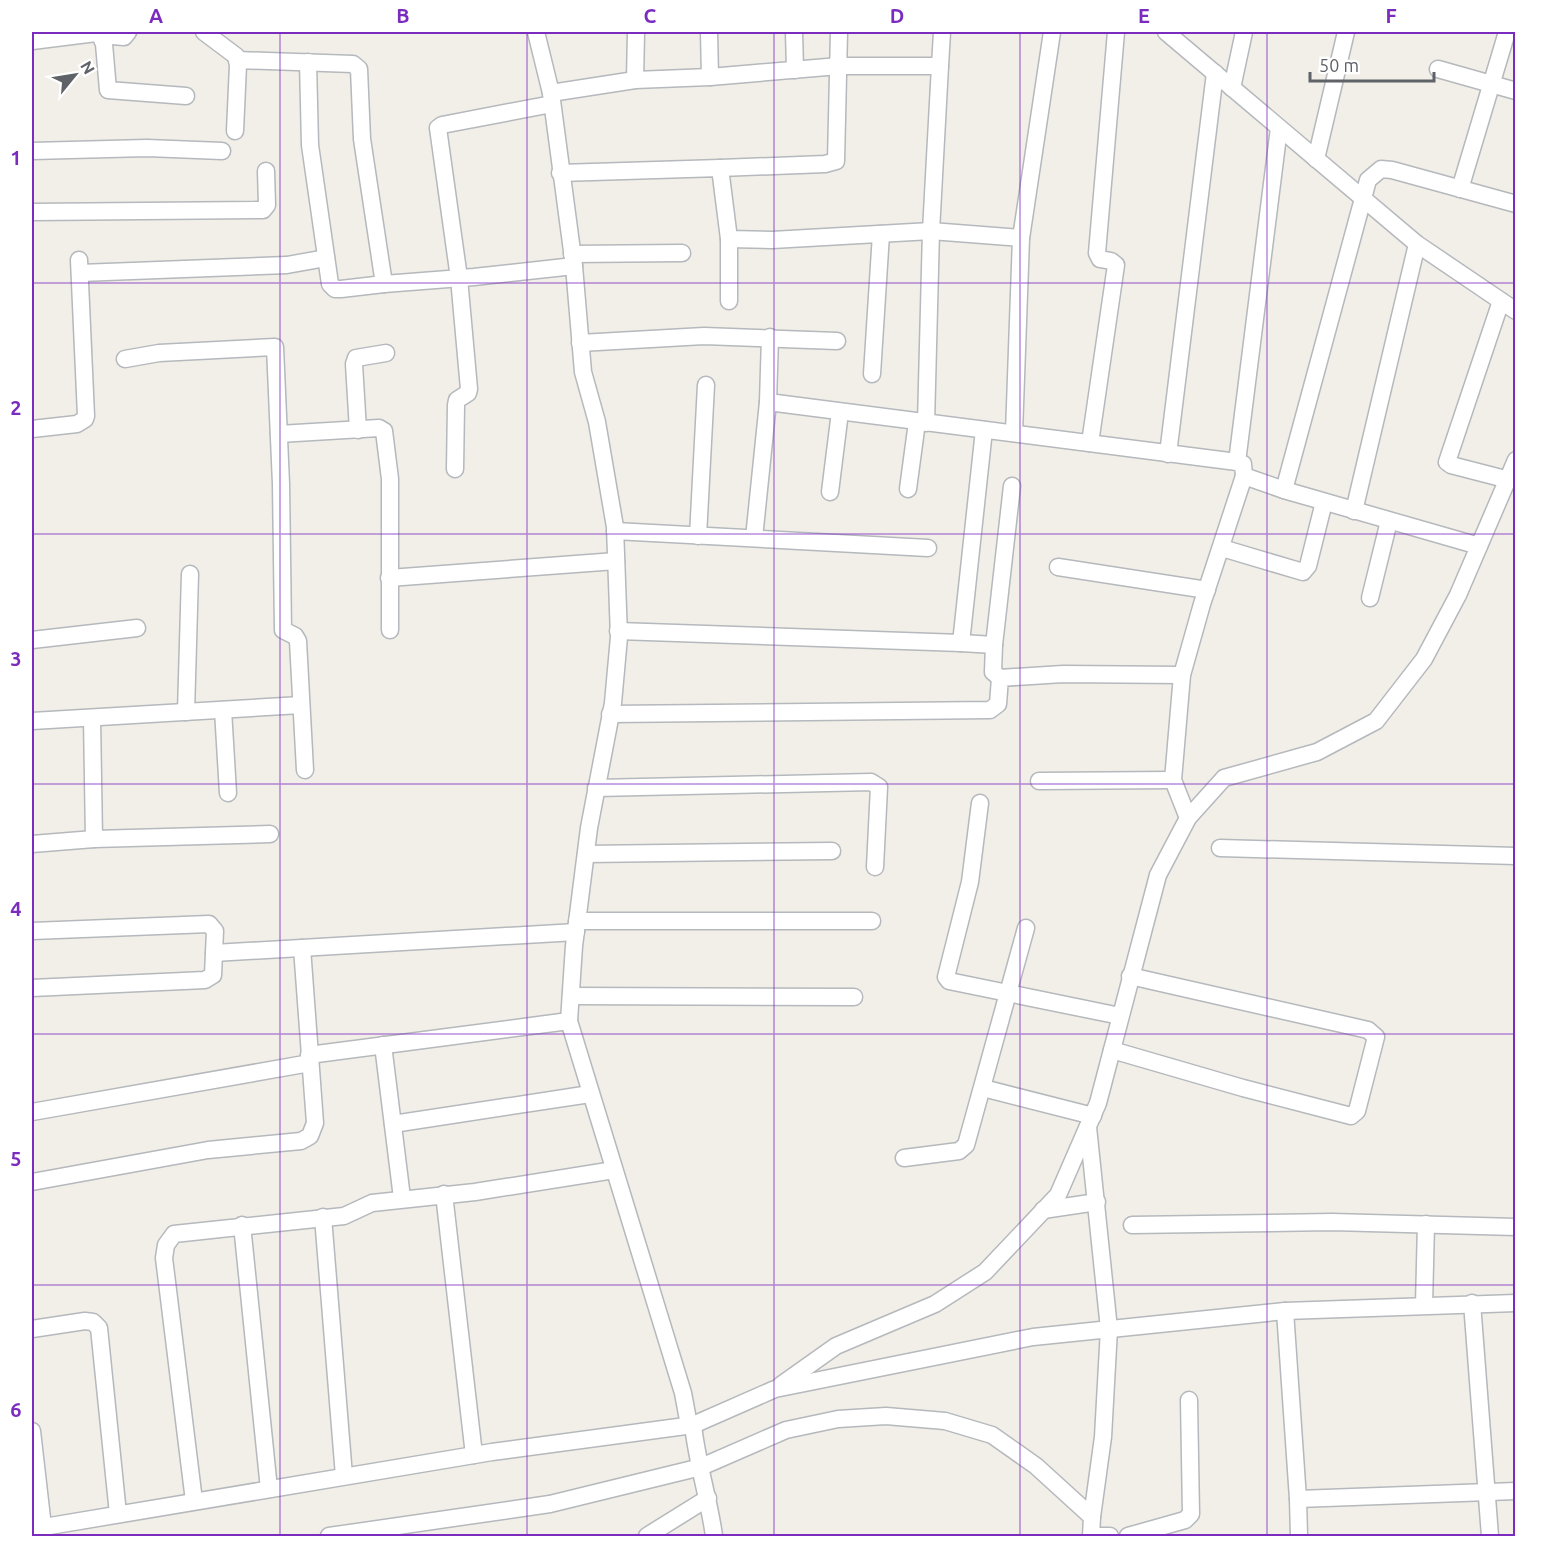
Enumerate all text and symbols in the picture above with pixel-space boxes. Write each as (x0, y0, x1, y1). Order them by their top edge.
text: A (149, 4, 163, 27)
text: B (396, 4, 410, 27)
text: C (644, 4, 657, 27)
text: D (890, 4, 904, 27)
text: E (1138, 4, 1150, 27)
text: F (1385, 4, 1397, 27)
north arrow (45, 45, 105, 105)
scale bar (1310, 45, 1434, 83)
text: 50 m (1319, 55, 1359, 75)
text: N (77, 58, 99, 77)
text: 1 (10, 146, 22, 169)
text: 2 (10, 396, 22, 419)
text: 3 (10, 647, 22, 670)
text: 4 (10, 897, 22, 920)
text: 5 (10, 1147, 22, 1170)
text: 6 (10, 1398, 22, 1421)

